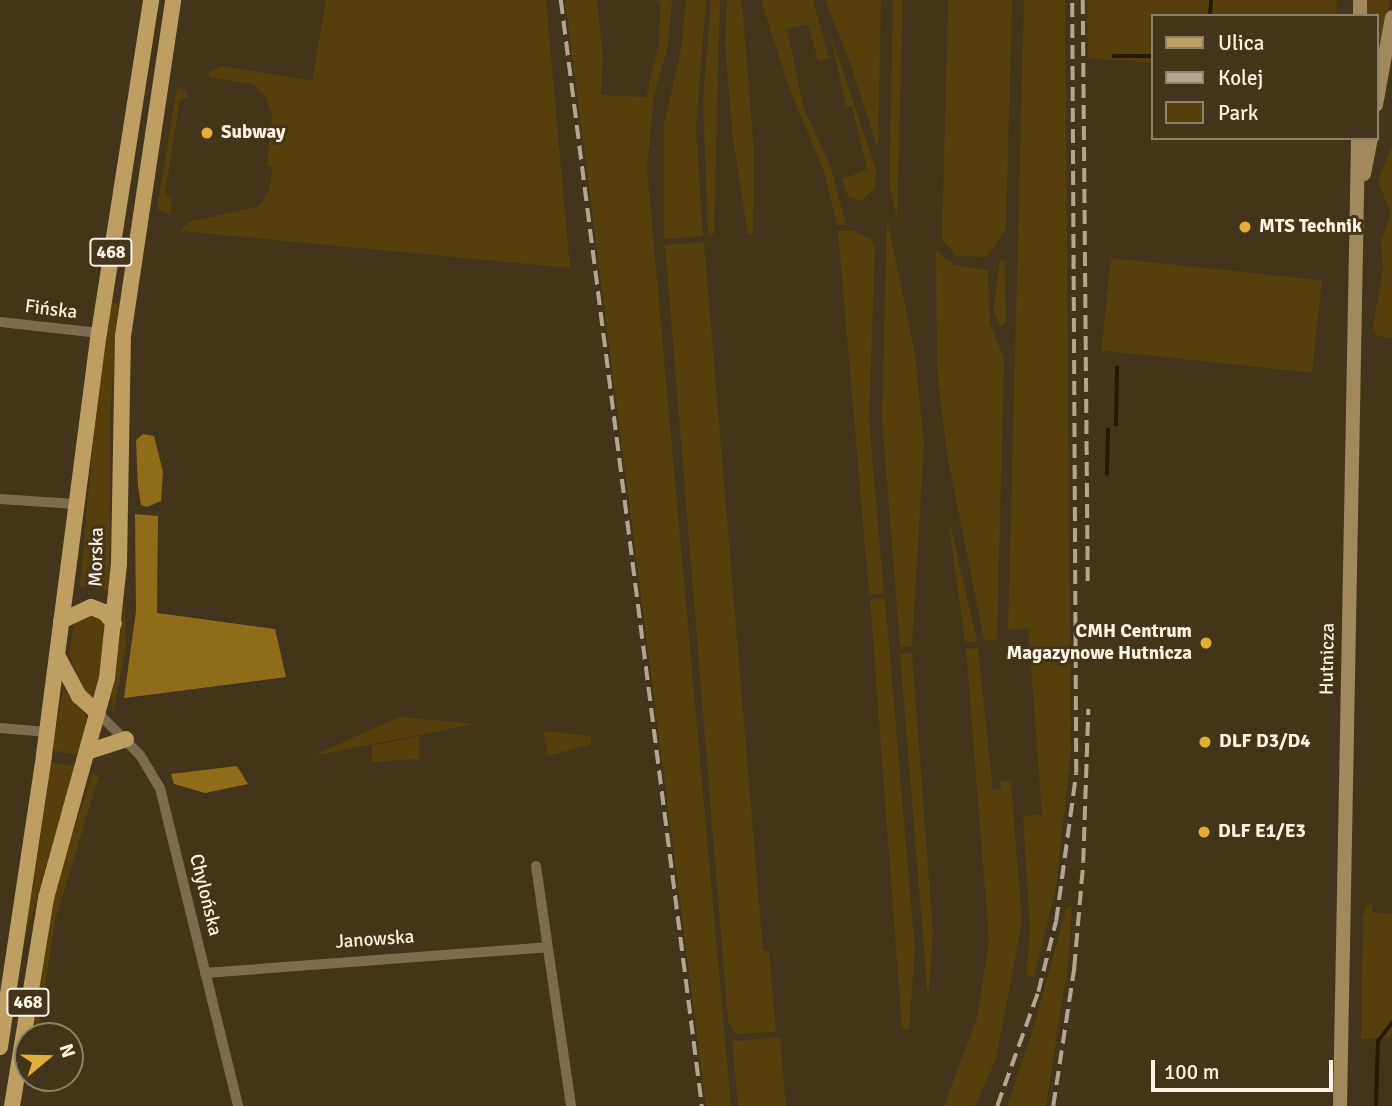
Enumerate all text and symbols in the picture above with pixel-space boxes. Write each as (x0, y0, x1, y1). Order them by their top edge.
legend (1150, 14, 1378, 140)
text: Ulica (1218, 30, 1264, 56)
text: Kolej (1218, 65, 1263, 91)
text: Park (1218, 100, 1258, 126)
place label: Subway (221, 122, 285, 144)
marker: Subway (199, 125, 215, 141)
place label: MTS Technik (1259, 216, 1362, 238)
marker: MTS Technik (1237, 219, 1253, 235)
road number: 468 (88, 238, 134, 266)
street label: Fińska (23, 295, 79, 325)
street label: Morska (85, 527, 109, 587)
place label: CMH Centrum Magazynowe Hutnicza (1007, 621, 1192, 665)
street label: Hutnicza (1316, 623, 1340, 695)
marker: CMH Centrum Magazynowe Hutnicza (1198, 635, 1214, 651)
place label: DLF D3/D4 (1219, 731, 1310, 753)
marker: DLF D3/D4 (1197, 734, 1213, 750)
place label: DLF E1/E3 (1218, 821, 1306, 843)
marker: DLF E1/E3 (1196, 824, 1212, 840)
street label: Chylońska (184, 852, 226, 938)
street label: Janowska (335, 926, 415, 954)
road number: 468 (5, 987, 51, 1016)
north arrow (14, 1022, 84, 1092)
text: N (53, 1041, 80, 1061)
scale bar (1154, 1046, 1336, 1090)
text: 100 m (1164, 1059, 1219, 1085)

